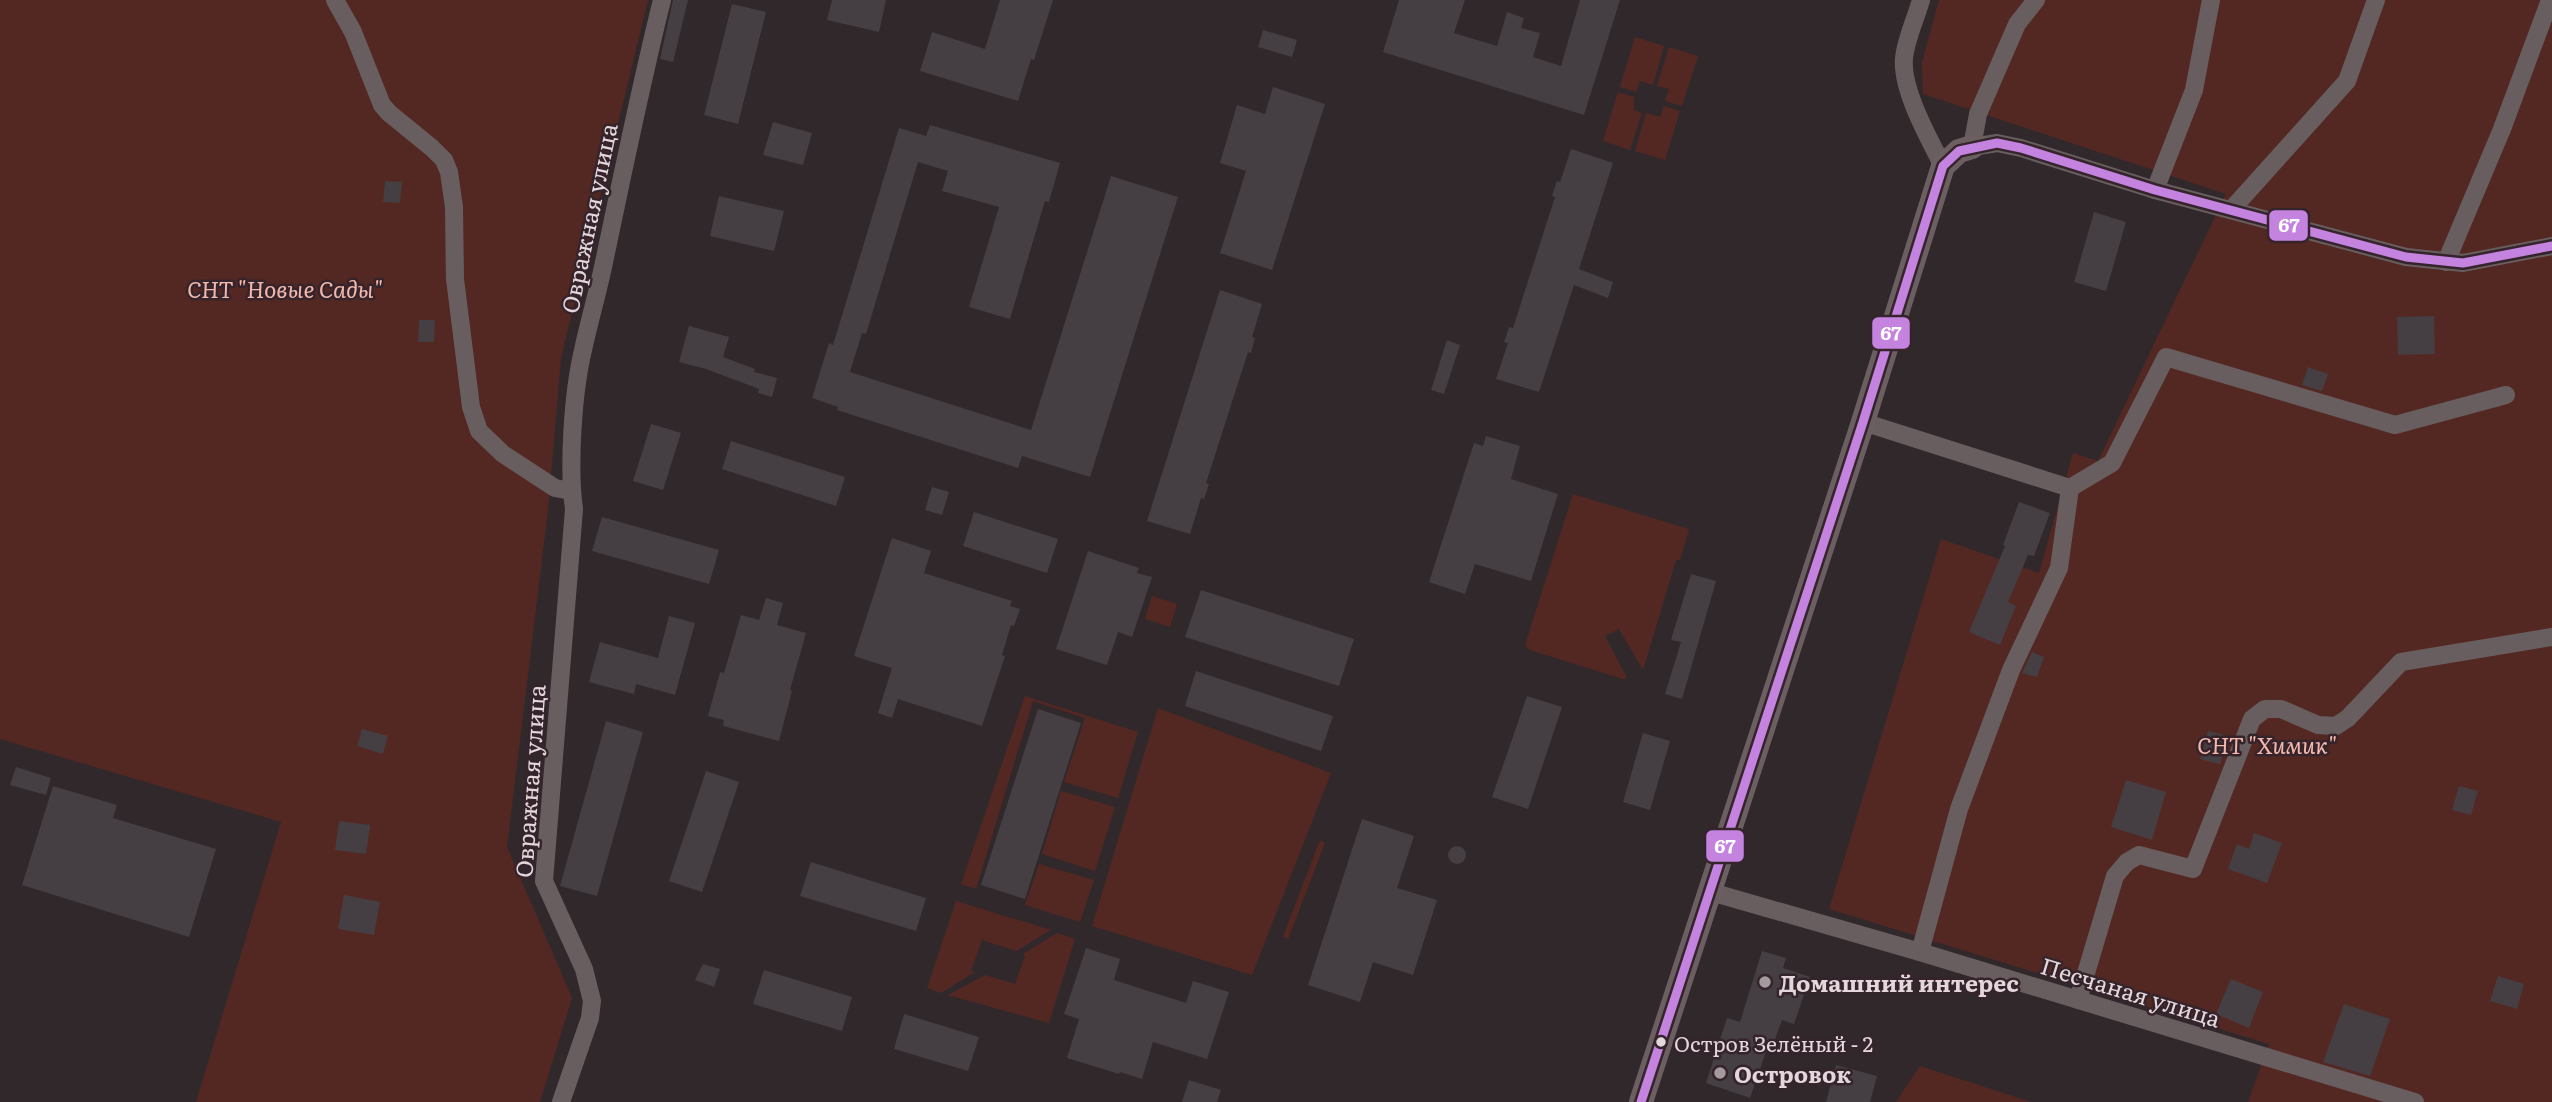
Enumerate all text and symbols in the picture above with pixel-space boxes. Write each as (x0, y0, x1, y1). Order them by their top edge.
street label: Овражная улица (551, 119, 625, 316)
line badge: 67 (2268, 209, 2309, 242)
text: 67 (2278, 210, 2300, 238)
park label: СНТ "Новые Сады" (187, 271, 383, 305)
line badge: 67 (1871, 316, 1911, 350)
text: 67 (1880, 318, 1902, 346)
street label: Овражная улица (505, 683, 553, 879)
park label: СНТ "Химик" (2197, 727, 2337, 761)
line badge: 67 (1705, 829, 1745, 863)
text: 67 (1714, 831, 1736, 859)
street label: Песчаная улица (2037, 947, 2226, 1035)
place label: Домашний интерес (1779, 965, 2019, 999)
marker: Домашний интерес (1757, 974, 1773, 990)
place label: Остров Зелёный - 2 (1674, 1027, 1873, 1058)
marker: Остров Зелёный - 2 (1654, 1035, 1668, 1049)
place label: Островок (1734, 1056, 1851, 1090)
marker: Островок (1712, 1065, 1728, 1081)

